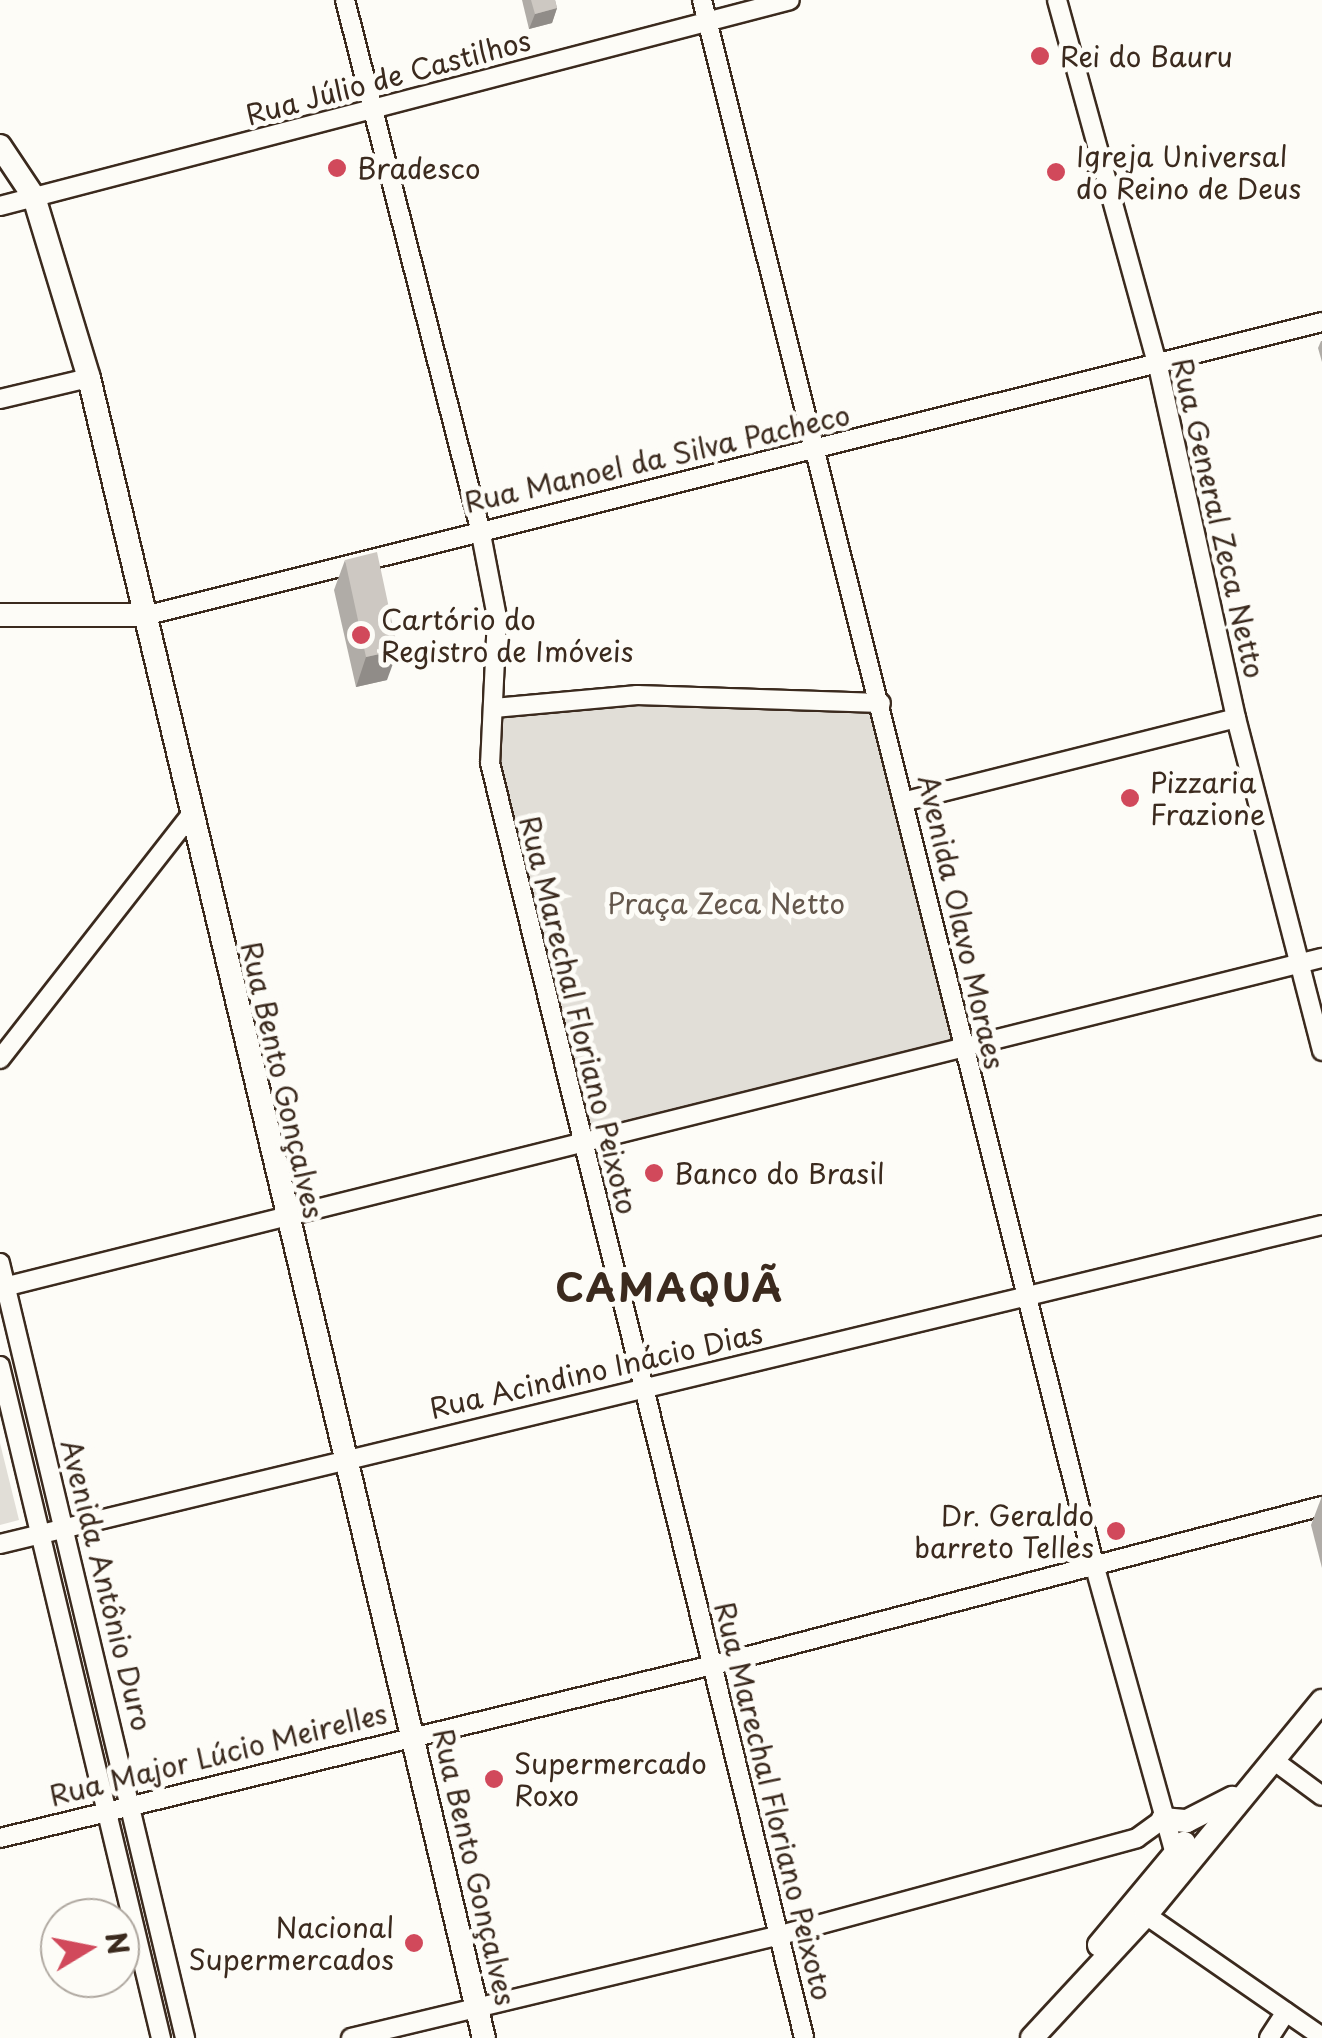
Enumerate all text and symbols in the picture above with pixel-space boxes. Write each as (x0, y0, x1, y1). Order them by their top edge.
street label: Rua Júlio de Castilhos (239, 22, 537, 132)
place label: Rei do Bauru (1060, 39, 1234, 73)
marker: Rei do Bauru (1029, 45, 1051, 67)
place label: Igreja Universal do Reino de Deus (1076, 139, 1304, 205)
place label: Bradesco (357, 151, 481, 185)
marker: Bradesco (326, 157, 348, 179)
marker: Igreja Universal do Reino de Deus (1045, 161, 1067, 183)
street label: Rua General Zeca Netto (1166, 355, 1272, 681)
street label: Rua Manoel da Silva Pacheco (460, 397, 854, 519)
place label: Cartório do Registro de Imóveis (381, 602, 637, 668)
marker: Cartório do Registro de Imóveis (350, 624, 372, 646)
place label: Pizzaria Frazione (1150, 765, 1266, 831)
street label: Avenida Olavo Moraes (912, 772, 1012, 1072)
marker: Pizzaria Frazione (1119, 787, 1141, 809)
street label: Rua Marechal Floriano Peixoto (513, 811, 645, 1219)
park label: Praça Zeca Netto (607, 886, 845, 920)
street label: Rua Bento Gonçalves (234, 937, 332, 1223)
place label: Banco do Brasil (674, 1156, 886, 1190)
marker: Banco do Brasil (643, 1162, 665, 1184)
district label: CAMAQUÃ (556, 1264, 784, 1310)
street label: Rua Acindino Inácio Dias (427, 1315, 765, 1425)
street label: Avenida Antônio Duro (54, 1435, 160, 1735)
place label: Dr. Geraldo barreto Telles (914, 1498, 1094, 1564)
marker: Dr. Geraldo barreto Telles (1103, 1518, 1129, 1544)
street label: Rua Marechal Floriano Peixoto (708, 1597, 840, 2005)
street label: Rua Major Lúcio Meirelles (46, 1696, 390, 1812)
street label: Rua Bento Gonçalves (426, 1724, 524, 2010)
place label: Supermercado Roxo (514, 1746, 707, 1812)
marker: Supermercado Roxo (483, 1768, 505, 1790)
north arrow (40, 1898, 140, 1998)
place label: Nacional Supermercados (188, 1910, 394, 1976)
text: N (95, 1928, 141, 1958)
marker: Nacional Supermercados (403, 1932, 425, 1954)

